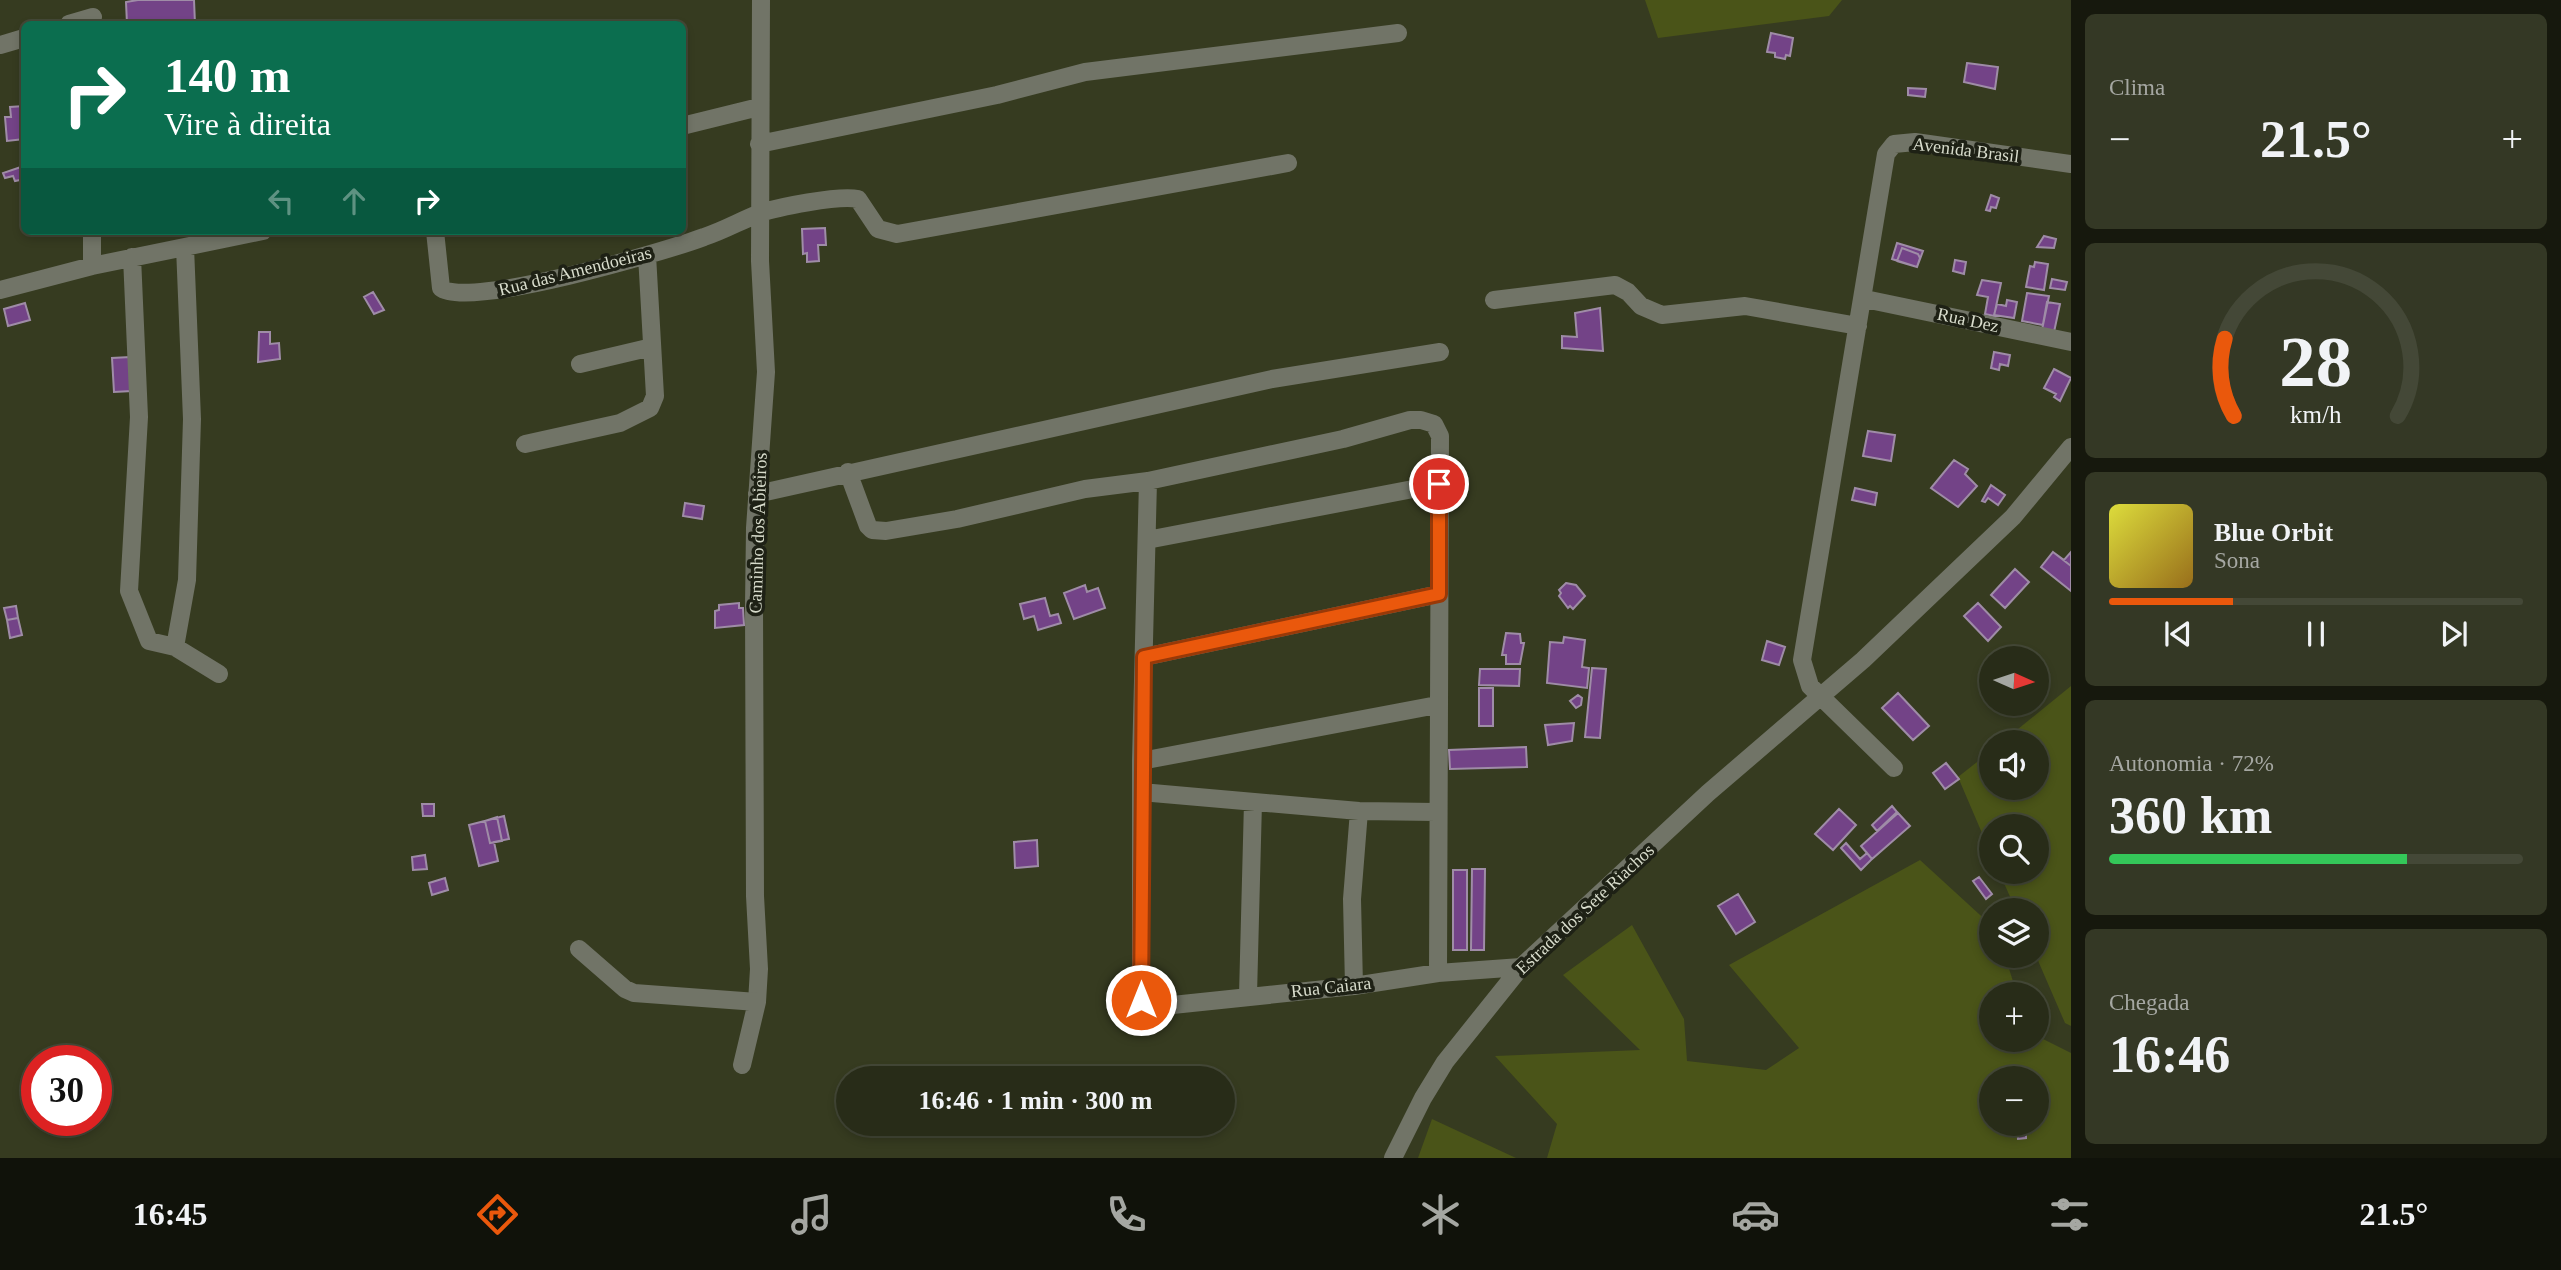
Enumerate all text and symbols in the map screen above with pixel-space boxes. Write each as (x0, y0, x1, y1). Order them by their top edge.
text: 140 m (164, 48, 291, 103)
icon: right (49, 49, 140, 140)
text: Clima (2109, 75, 2165, 100)
text: Vire à direita (164, 106, 331, 142)
text: 21.5° (2260, 111, 2372, 168)
text: − (2109, 118, 2130, 160)
text: + (2502, 118, 2523, 160)
street label: Avenida Brasil (1912, 134, 2020, 166)
icon: left (262, 182, 300, 220)
icon: ahead (335, 182, 373, 220)
icon: right (408, 182, 446, 220)
street label: Rua das Amendoeiras (496, 242, 654, 300)
street label: Rua Dez (1935, 304, 2001, 336)
text: 28 (2280, 322, 2352, 403)
text: km/h (2290, 401, 2342, 428)
street label: Caminho dos Abieiros (745, 452, 771, 614)
pin (1409, 454, 1469, 514)
icon: arrive (1420, 465, 1458, 503)
text: Blue Orbit (2214, 518, 2333, 547)
text: Sona (2214, 548, 2260, 573)
icon: previous (2159, 615, 2197, 653)
icon: pause (2297, 615, 2335, 653)
icon: next (2435, 615, 2473, 653)
north arrow (1979, 646, 2049, 716)
map controls (1979, 646, 2049, 1136)
button: sound (1979, 730, 2049, 800)
text: Autonomia · 72% (2109, 751, 2274, 776)
text: 360 km (2109, 787, 2272, 844)
button: search (1979, 814, 2049, 884)
street label: Estrada dos Sete Riachos (1512, 840, 1658, 978)
button: layers (1979, 898, 2049, 968)
position arrow (1104, 963, 1178, 1037)
street label: Rua Caiara (1290, 973, 1372, 1001)
button: + (1979, 982, 2049, 1052)
text: Chegada (2109, 990, 2189, 1015)
text: 16:46 (2109, 1026, 2230, 1083)
speed limit sign: 30 (21, 1045, 112, 1136)
button: − (1979, 1066, 2049, 1136)
text: 16:46 · 1 min · 300 m (919, 1086, 1153, 1115)
icon: directions (473, 1190, 522, 1239)
icon: music (787, 1190, 836, 1239)
icon: phone (1102, 1190, 1151, 1239)
icon: climate (1416, 1190, 1465, 1239)
icon: car (1731, 1190, 1780, 1239)
icon: filters (2045, 1190, 2094, 1239)
text: 16:45 (133, 1196, 207, 1232)
text: 21.5° (2359, 1196, 2428, 1232)

